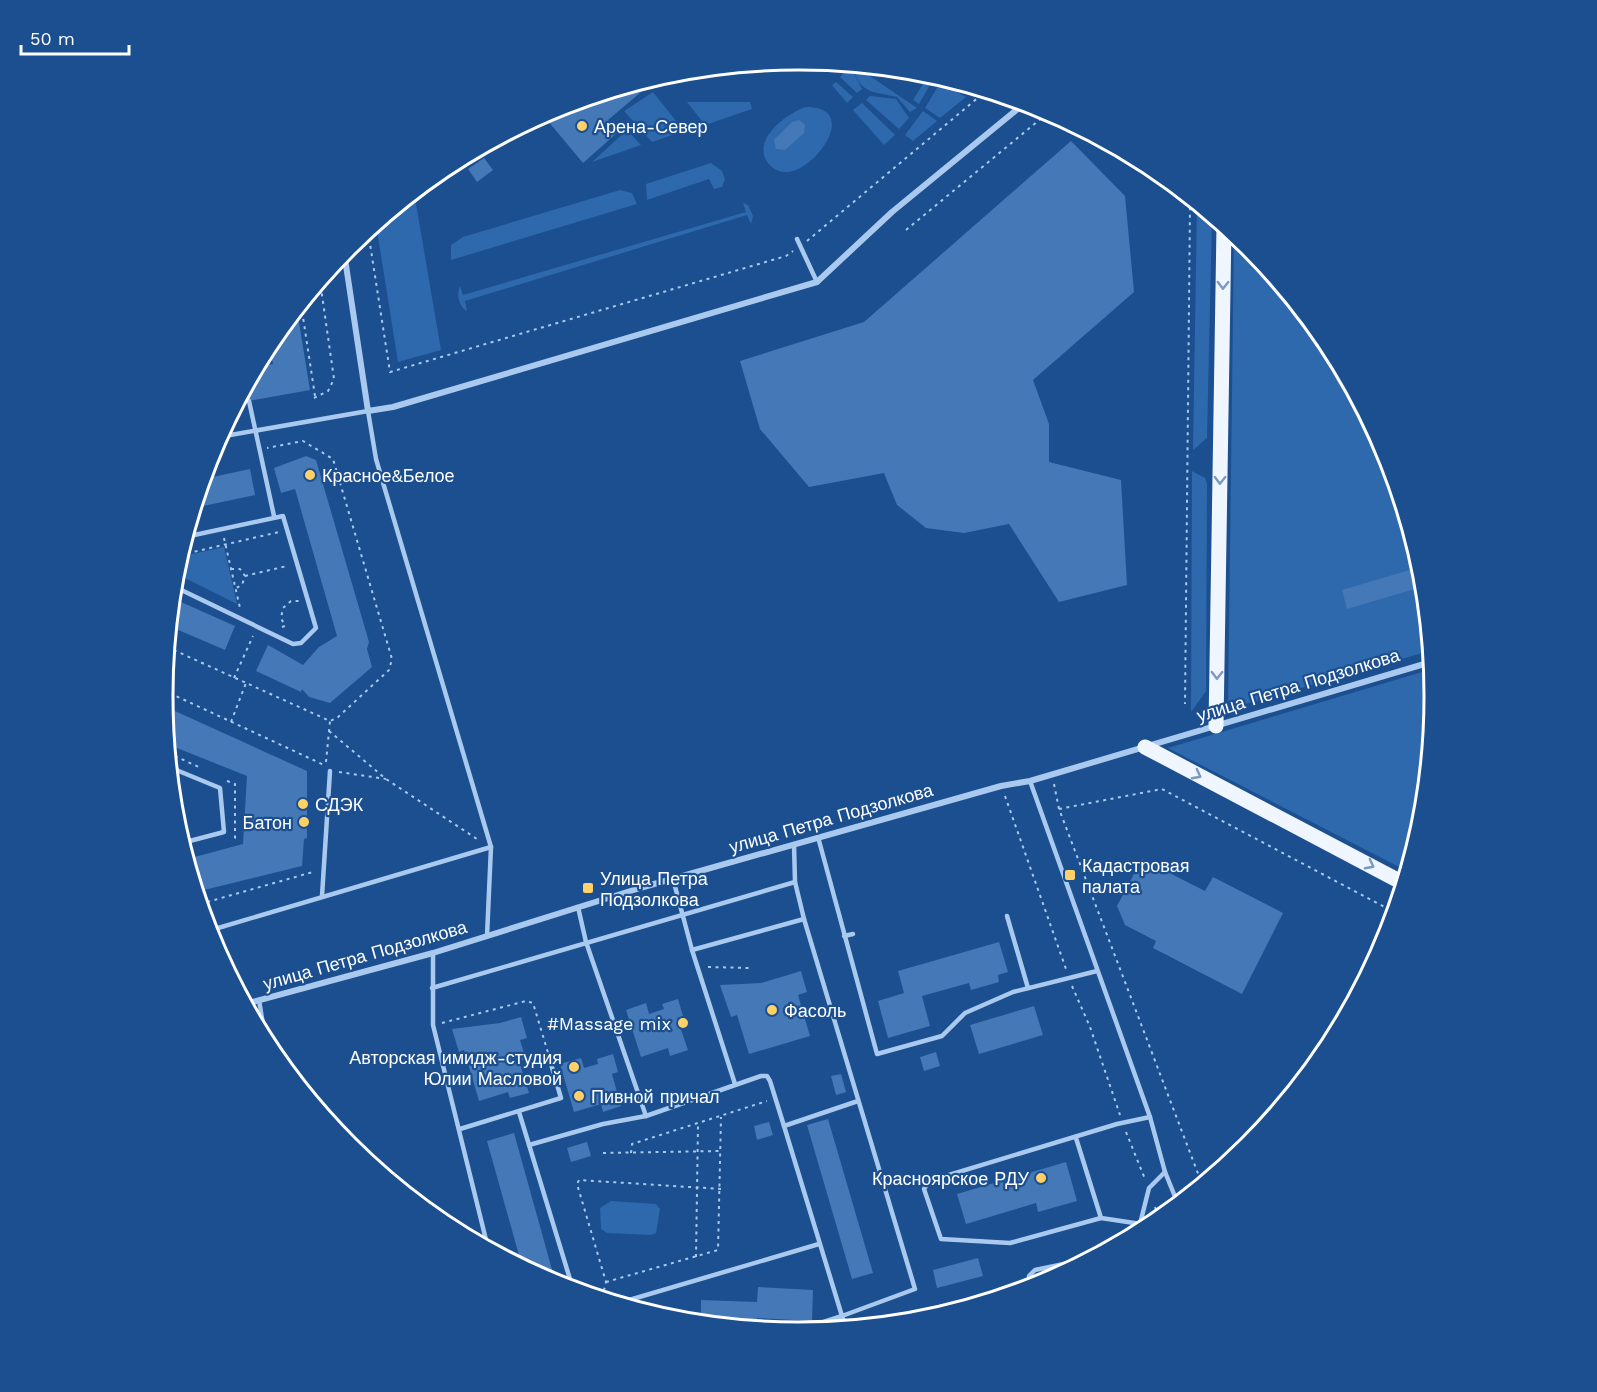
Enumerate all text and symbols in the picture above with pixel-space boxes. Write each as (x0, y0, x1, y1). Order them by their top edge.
scale bar (21, 18, 129, 56)
text: 50 m (30, 28, 75, 49)
place label: Арена-Север (594, 116, 708, 137)
marker: Арена-Север (575, 119, 589, 133)
one-way arrow (1217, 280, 1229, 289)
place label: Красное&Белое (322, 465, 455, 486)
marker: Красное&Белое (303, 468, 317, 482)
one-way arrow (1214, 475, 1226, 484)
street label: улица Петра Подзолкова (1194, 644, 1403, 726)
one-way arrow (1211, 670, 1223, 679)
one-way arrow (1190, 767, 1201, 779)
street label: улица Петра Подзолкова (727, 779, 936, 857)
place label: СДЭК (315, 794, 364, 815)
marker: СДЭК (296, 797, 310, 811)
place label: Батон (243, 812, 292, 833)
marker: Батон (297, 815, 311, 829)
place label: Кадастровая палата (1082, 855, 1189, 897)
one-way arrow (1363, 858, 1374, 869)
place label: Улица Петра Подзолкова (600, 868, 709, 910)
marker: Кадастровая палата (1063, 868, 1077, 882)
marker: Улица Петра Подзолкова (581, 881, 595, 895)
street label: улица Петра Подзолкова (261, 916, 470, 994)
place label: Фасоль (784, 1000, 846, 1021)
marker: Фасоль (765, 1003, 779, 1017)
place label: #Massage mix (547, 1013, 671, 1034)
marker: #Massage mix (676, 1016, 690, 1030)
place label: Авторская имидж-студия Юлии Масловой (349, 1047, 562, 1089)
marker: Авторская имидж-студия Юлии Масловой (567, 1060, 581, 1074)
place label: Пивной причал (591, 1086, 719, 1107)
marker: Пивной причал (572, 1089, 586, 1103)
place label: Красноярское РДУ (872, 1168, 1030, 1189)
marker: Красноярское РДУ (1034, 1171, 1048, 1185)

